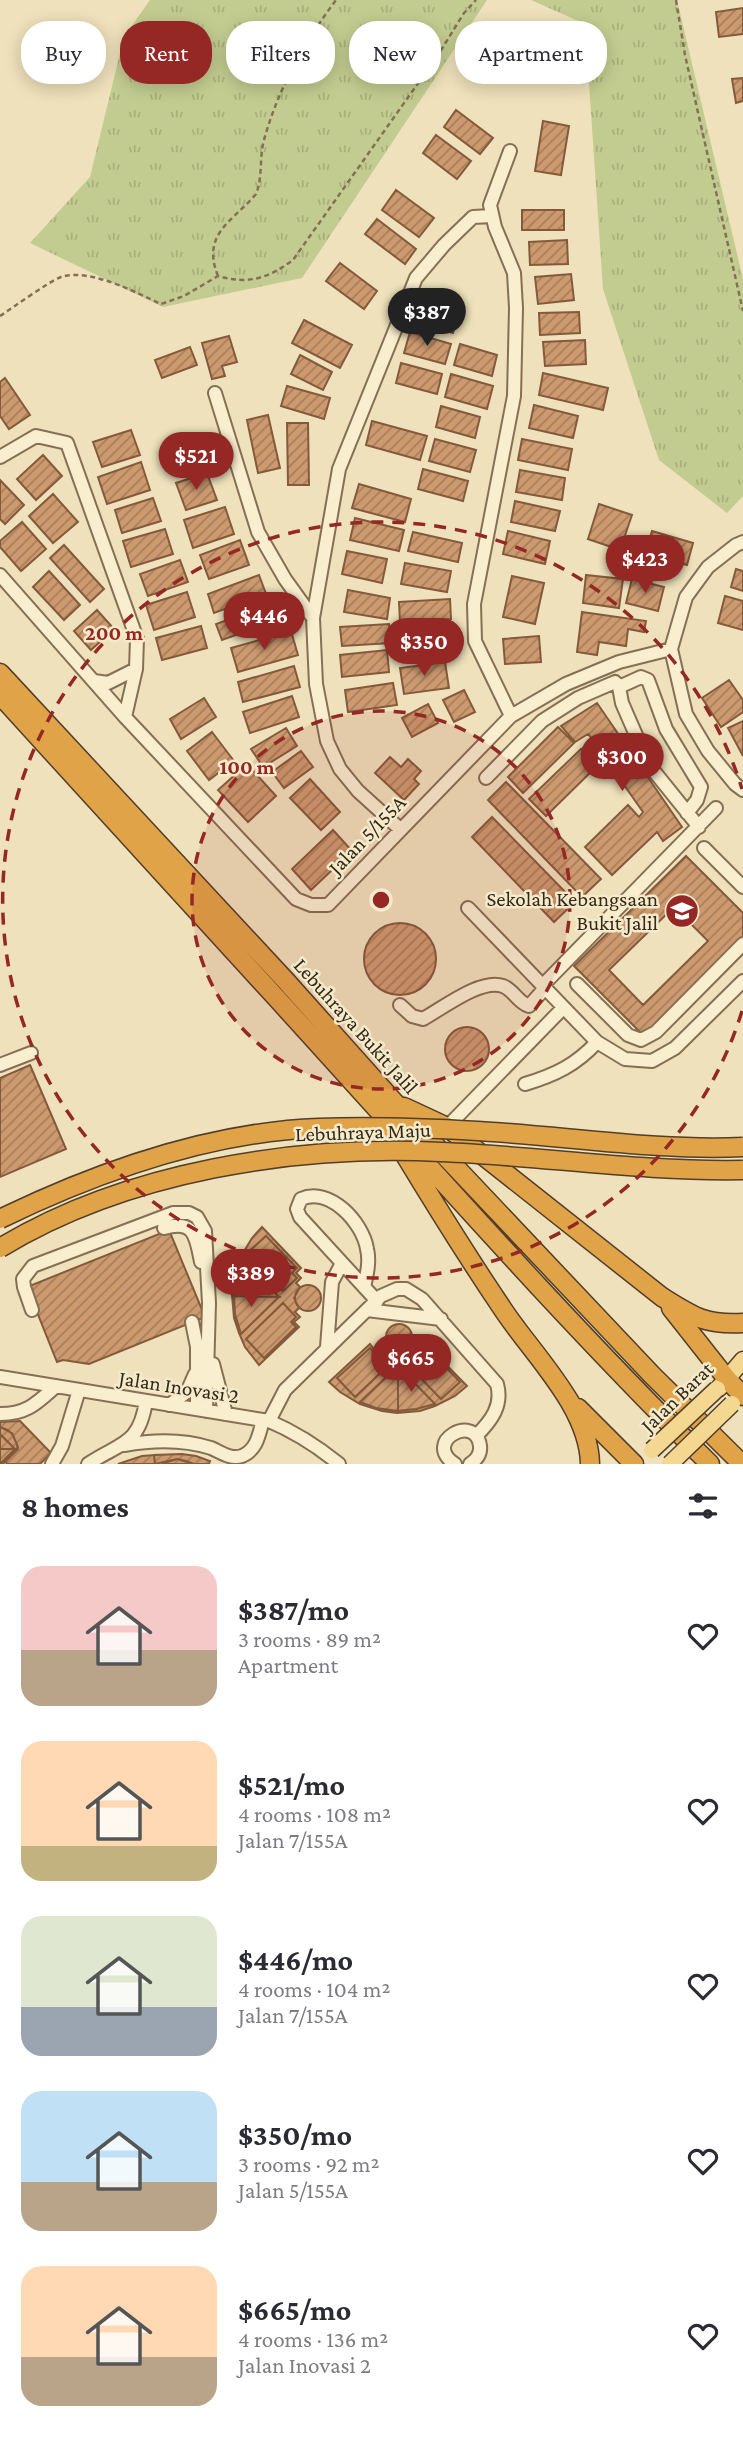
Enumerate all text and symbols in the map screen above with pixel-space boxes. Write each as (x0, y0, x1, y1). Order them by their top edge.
chip: Buy (21, 21, 106, 84)
chip: Rent (120, 21, 212, 84)
chip: Filters (226, 21, 335, 84)
chip: New (349, 21, 441, 84)
chip: Apartment (455, 21, 607, 84)
pin: $387 (386, 288, 468, 348)
text: $387 (404, 298, 450, 324)
pin: $521 (155, 433, 237, 492)
text: $521 (175, 442, 217, 468)
pin: $423 (604, 536, 686, 595)
text: $423 (622, 545, 668, 571)
pin: $446 (223, 592, 305, 652)
text: $446 (240, 602, 288, 628)
pin: $350 (383, 618, 465, 678)
text: 200 m (85, 621, 143, 645)
text: $350 (400, 628, 448, 654)
pin: $300 (581, 734, 663, 793)
text: $300 (597, 743, 647, 769)
text: 100 m (219, 755, 275, 779)
street label: Jalan 5/155A (322, 790, 411, 881)
place label: Sekolah Kebangsaan Bukit Jalil (486, 887, 658, 935)
centre of rings (369, 888, 393, 912)
school or university icon: Sekolah Kebangsaan Bukit Jalil (663, 892, 701, 930)
street label: Lebuhraya Bukit Jalil (289, 953, 423, 1099)
street label: Lebuhraya Maju (295, 1118, 431, 1146)
pin: $389 (210, 1250, 292, 1309)
text: $389 (227, 1259, 275, 1285)
pin: $665 (370, 1334, 452, 1394)
text: $665 (387, 1344, 435, 1370)
street label: Jalan Barat (634, 1356, 719, 1439)
street label: Jalan Inovasi 2 (115, 1365, 241, 1408)
icon: filters (684, 1487, 722, 1525)
text: 8 homes (21, 1490, 129, 1523)
text: $387/mo (238, 1593, 349, 1626)
icon: home (77, 1594, 161, 1678)
icon: heart (684, 1617, 722, 1655)
text: 3 rooms · 89 m² (238, 1626, 381, 1652)
text: Apartment (238, 1652, 338, 1678)
text: $521/mo (238, 1768, 345, 1801)
icon: home (77, 1769, 161, 1853)
icon: heart (684, 1792, 722, 1830)
text: 4 rooms · 108 m² (238, 1801, 391, 1827)
text: Jalan 7/155A (238, 1827, 348, 1853)
text: $446/mo (238, 1943, 353, 1976)
icon: home (77, 1944, 161, 2028)
icon: heart (684, 1967, 722, 2005)
text: 4 rooms · 104 m² (238, 1976, 390, 2002)
text: Jalan 7/155A (238, 2002, 348, 2028)
text: $350/mo (238, 2118, 352, 2151)
icon: home (77, 2119, 161, 2203)
icon: heart (684, 2142, 722, 2180)
text: 3 rooms · 92 m² (238, 2151, 379, 2177)
text: Jalan 5/155A (238, 2177, 348, 2203)
text: $665/mo (238, 2293, 351, 2326)
icon: home (77, 2294, 161, 2378)
icon: heart (684, 2317, 722, 2355)
text: 4 rooms · 136 m² (238, 2326, 388, 2352)
text: Jalan Inovasi 2 (238, 2352, 371, 2378)

